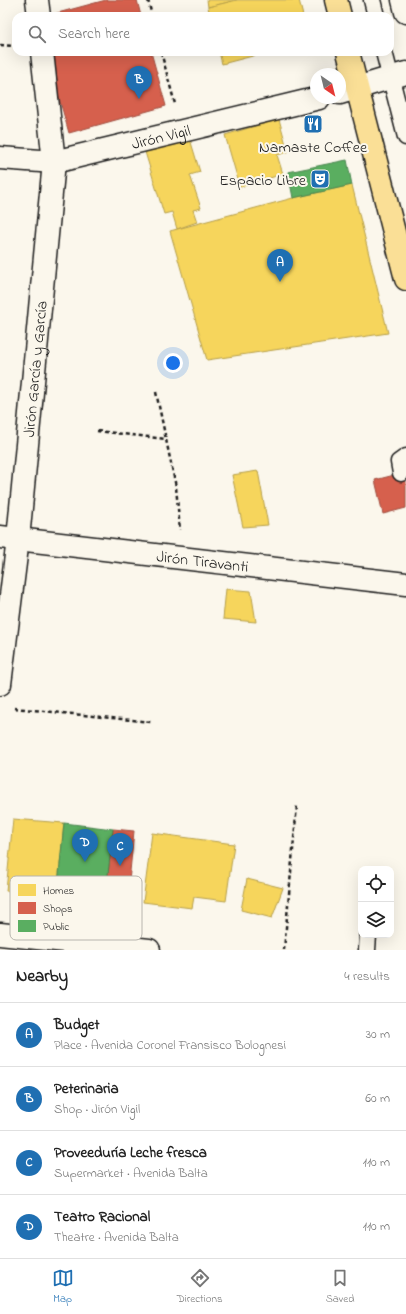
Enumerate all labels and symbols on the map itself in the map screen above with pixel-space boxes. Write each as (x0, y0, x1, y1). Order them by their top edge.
pin: B (126, 66, 152, 99)
north arrow (310, 68, 346, 104)
restaurant icon: Namaste Coffee (302, 113, 324, 135)
street label: Jirón Vigil (129, 119, 193, 157)
place label: Namaste Coffee (259, 136, 368, 160)
theatre icon: Espacio Libre (309, 168, 331, 190)
place label: Espacio Libre (219, 169, 307, 193)
pin: A (267, 249, 293, 282)
street label: Jirón García y García (18, 300, 55, 439)
your location (163, 353, 183, 373)
street label: Jirón Tiravanti (155, 545, 250, 580)
pin: D (72, 829, 98, 862)
pin: C (107, 833, 133, 866)
legend (10, 876, 142, 940)
text: Homes (43, 883, 75, 899)
text: Shops (43, 901, 73, 917)
text: Public (43, 919, 69, 935)

